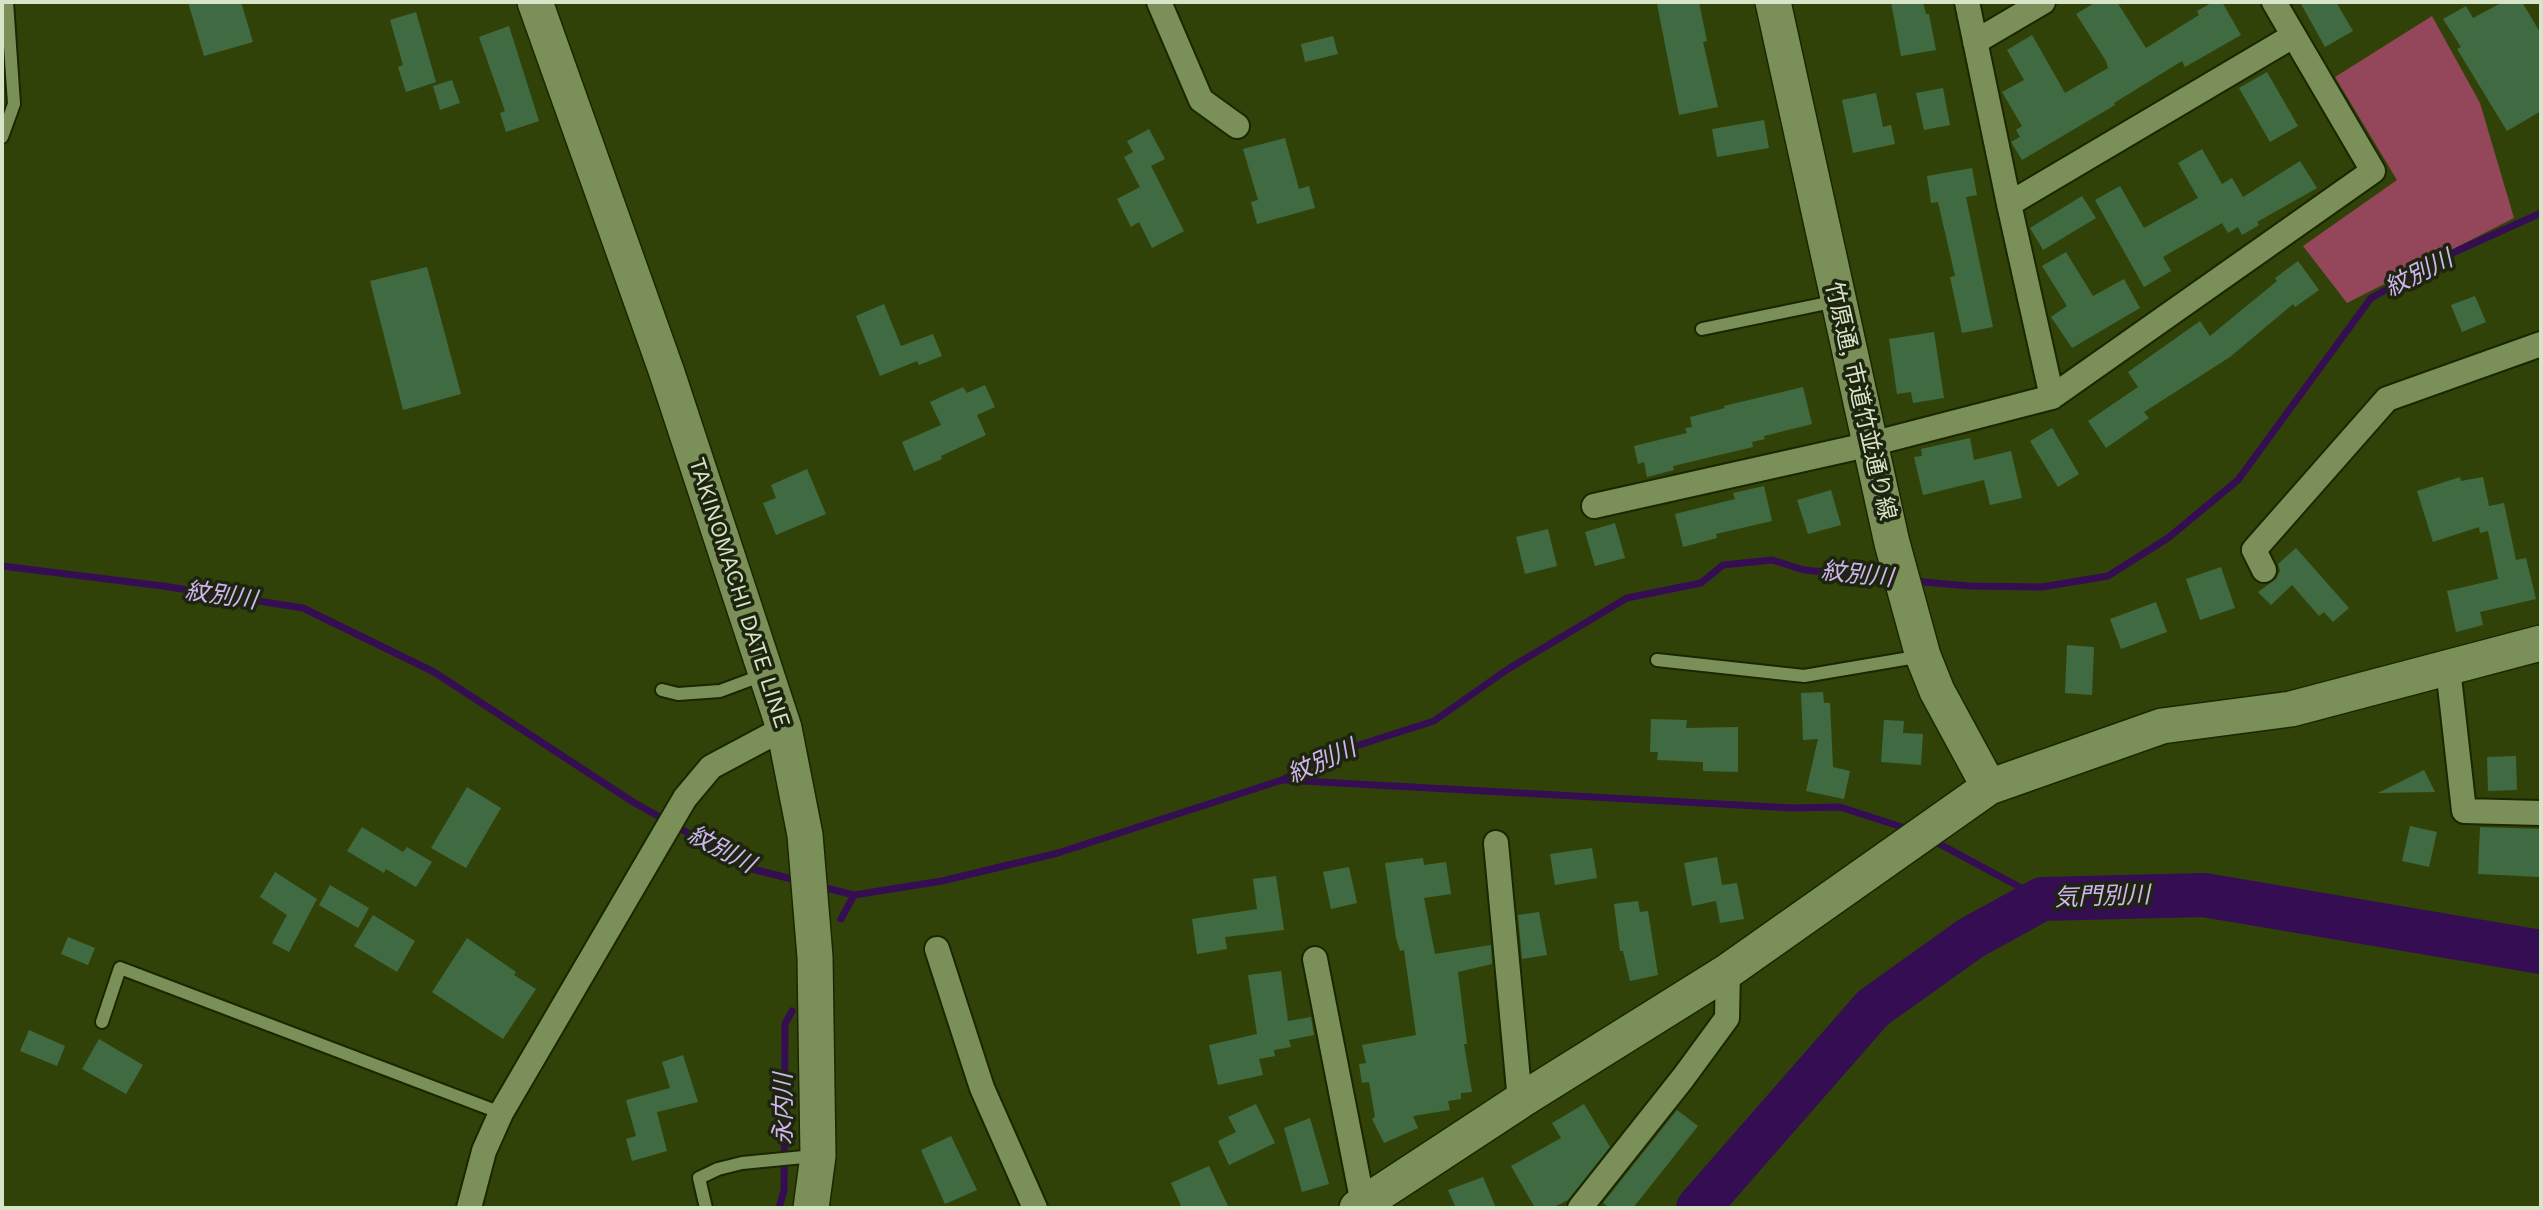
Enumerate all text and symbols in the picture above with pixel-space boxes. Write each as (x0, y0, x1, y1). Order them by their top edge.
water label: 紋別川 (2380, 245, 2458, 303)
street label: 竹原通, 市道竹並通り線 (1819, 279, 1901, 523)
street label: TAKINOMACHI DATE LINE (682, 454, 796, 732)
water label: 紋別川 (1820, 557, 1894, 593)
water label: 紋別川 (183, 577, 259, 615)
water label: 紋別川 (1283, 734, 1361, 790)
water label: 紋別川 (682, 820, 760, 880)
water label: 気門別川 (2054, 881, 2150, 913)
water label: 永内川 (770, 1073, 798, 1145)

